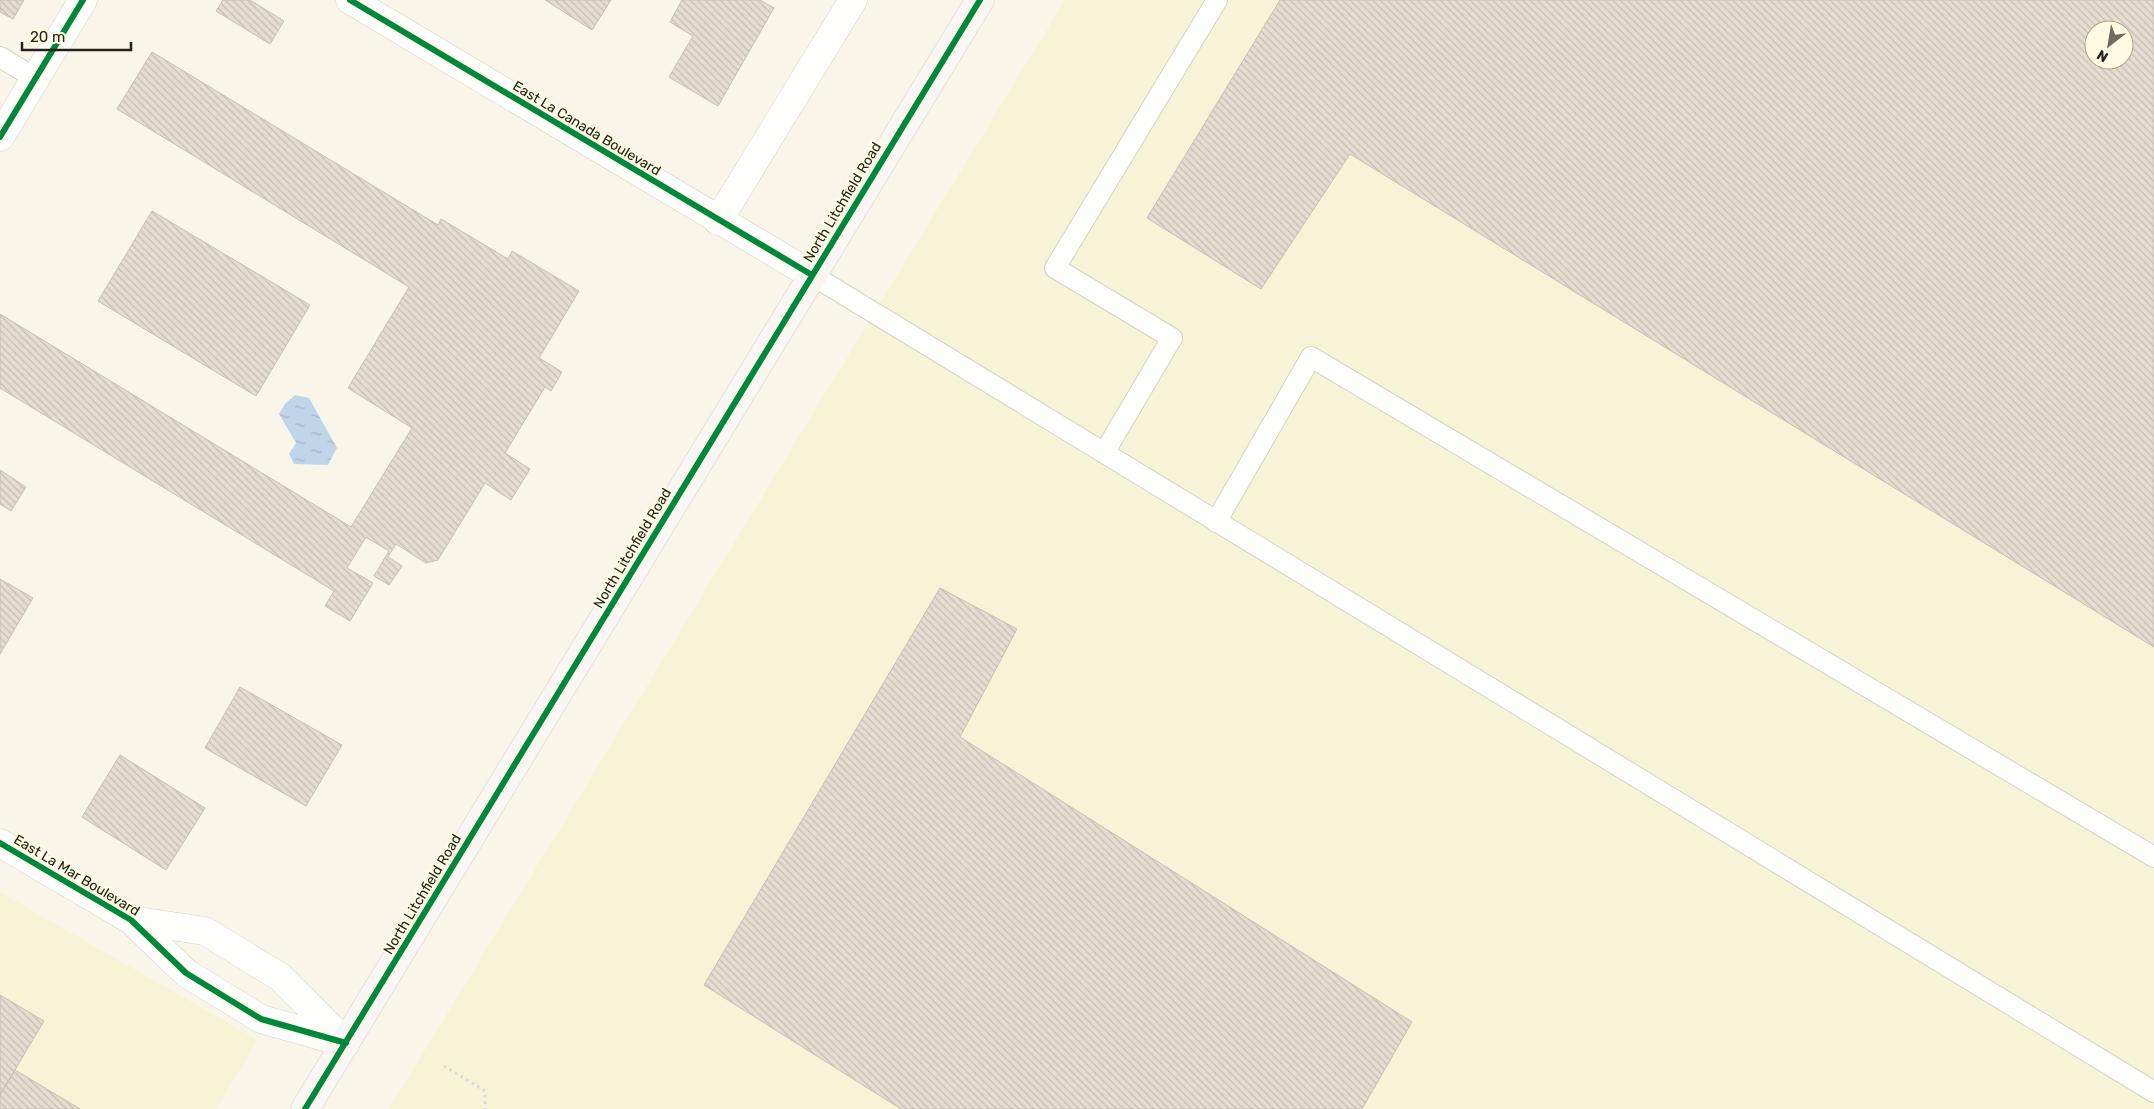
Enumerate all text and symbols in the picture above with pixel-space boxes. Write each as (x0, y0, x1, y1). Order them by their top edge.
scale bar (22, 20, 131, 52)
north arrow (2084, 20, 2134, 70)
text: 20 m (30, 28, 65, 46)
text: N (2094, 46, 2111, 66)
street label: East La Canada Boulevard (510, 77, 664, 179)
street label: North Litchfield Road (800, 139, 885, 265)
street label: North Litchfield Road (590, 485, 675, 611)
street label: East La Mar Boulevard (11, 831, 143, 920)
street label: North Litchfield Road (380, 831, 465, 957)

